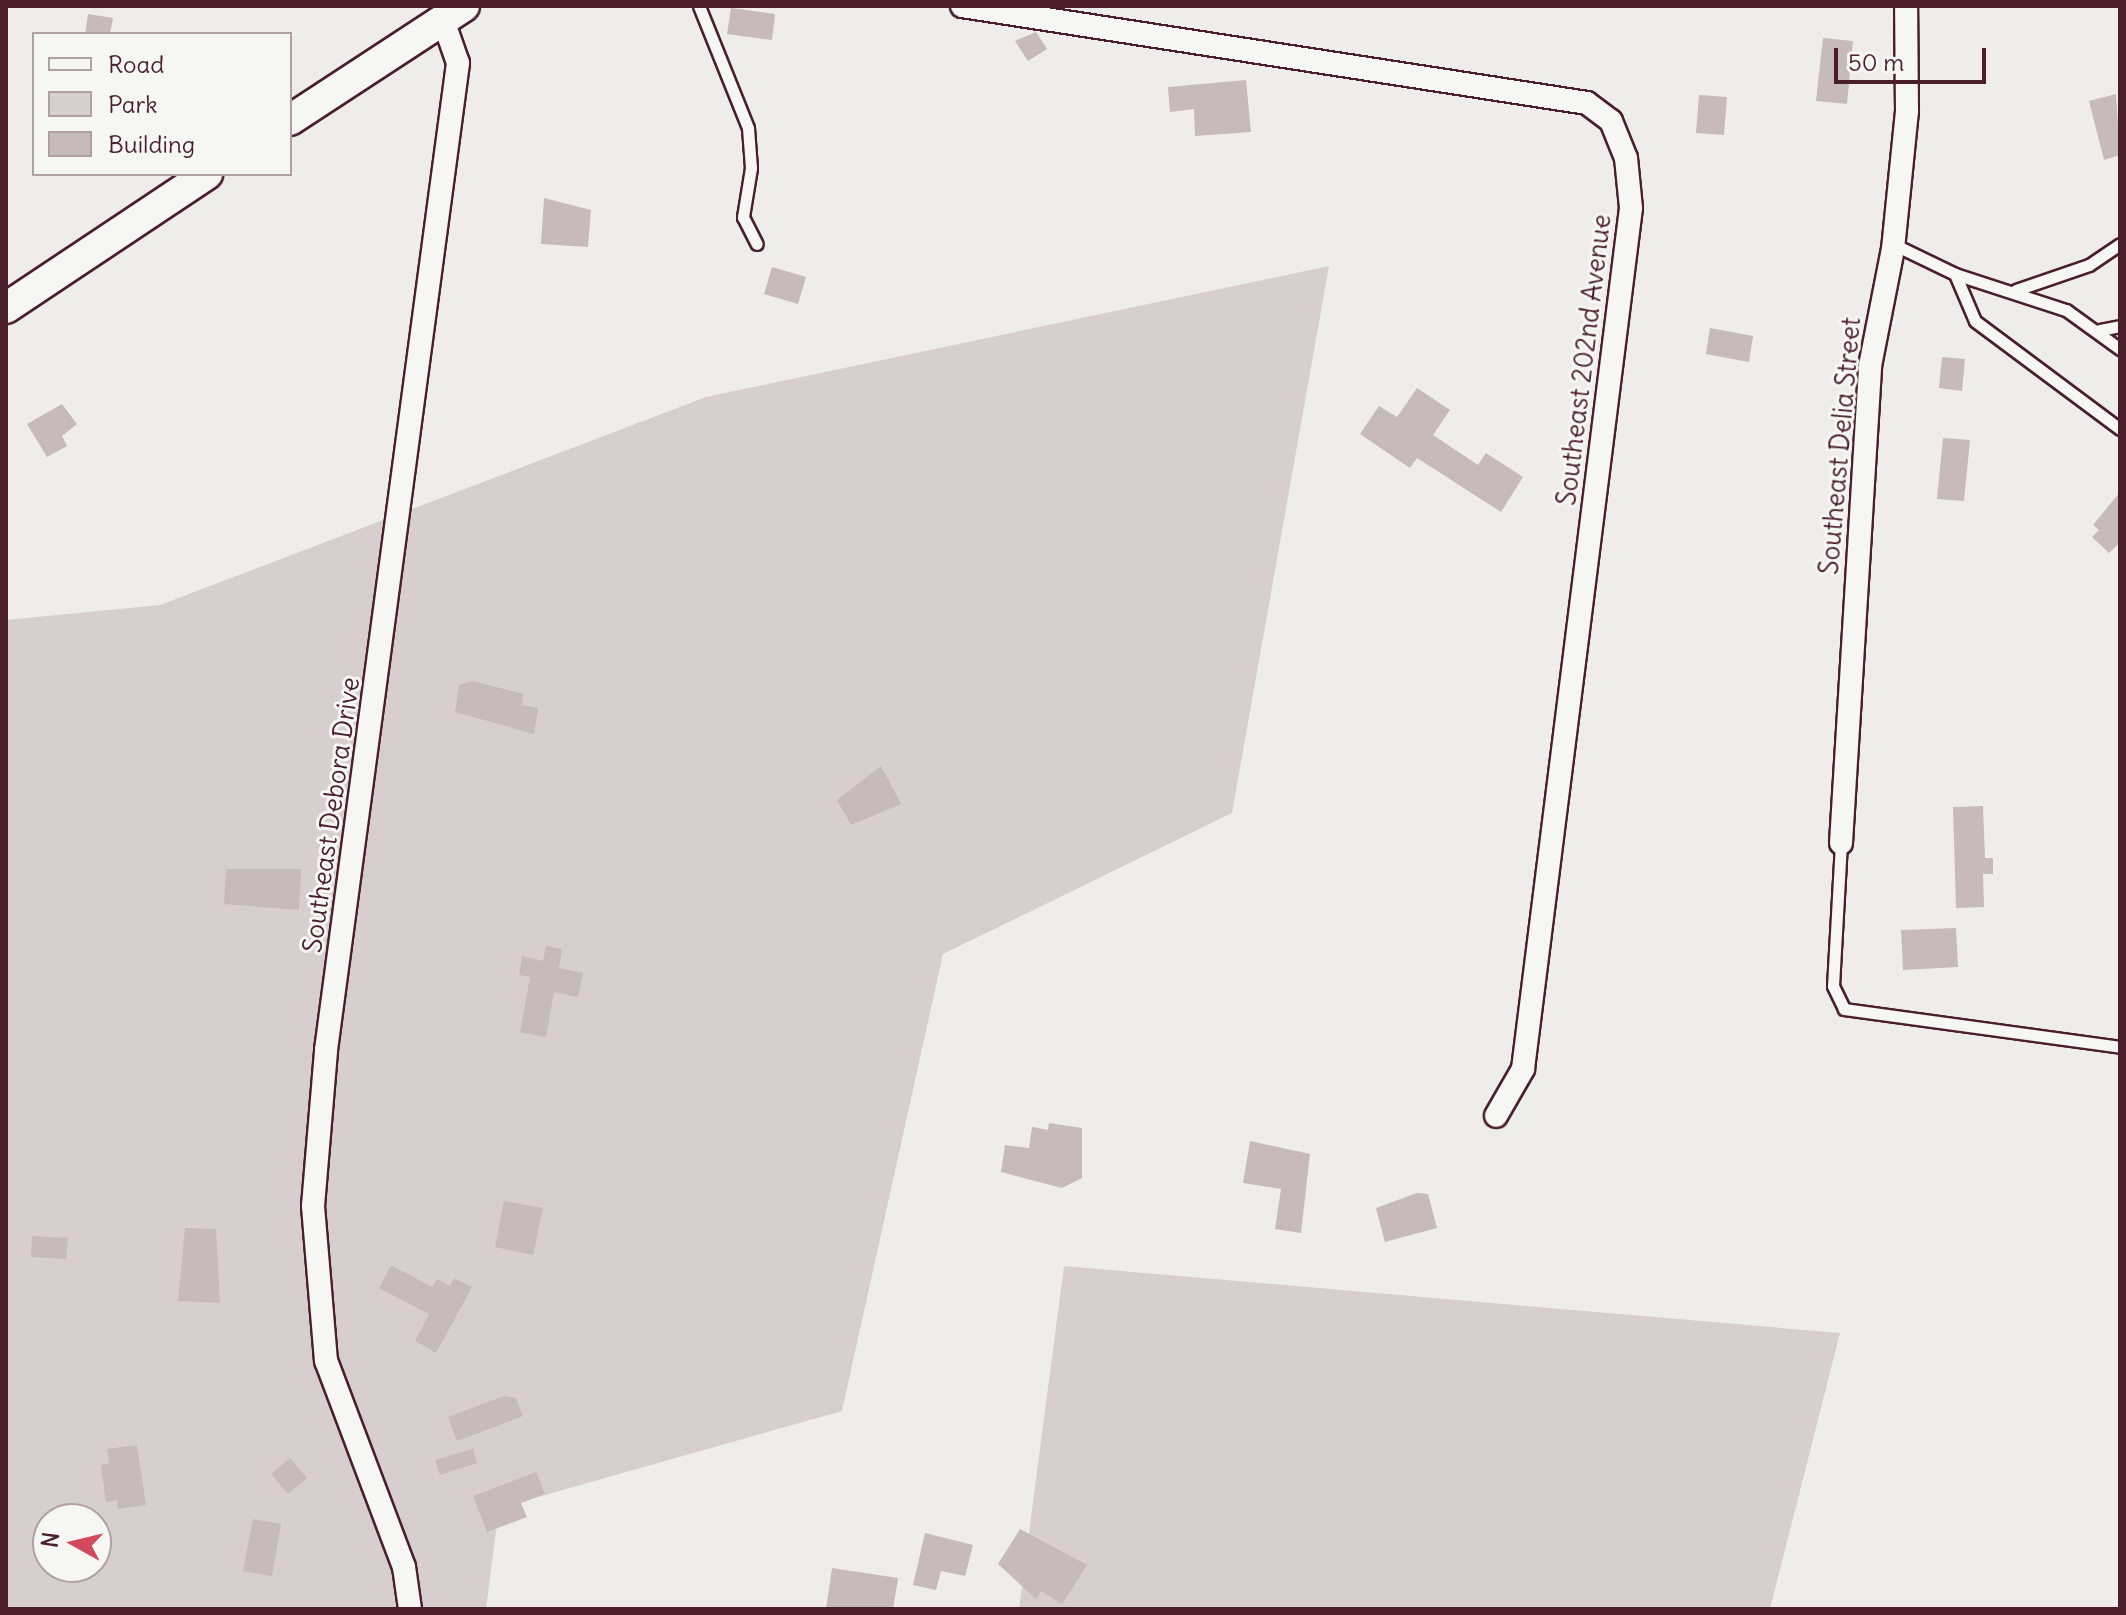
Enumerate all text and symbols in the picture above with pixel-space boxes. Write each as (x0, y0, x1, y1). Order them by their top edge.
legend (32, 32, 292, 176)
scale bar (1838, 32, 1990, 82)
text: 50 m (1848, 47, 1904, 77)
text: Road (108, 49, 164, 79)
text: Park (108, 89, 158, 119)
text: Building (108, 129, 195, 159)
street label: Southeast 202nd Avenue (1551, 213, 1617, 507)
street label: Southeast Delia Street (1813, 316, 1867, 576)
street label: Southeast Debora Drive (296, 675, 366, 955)
north arrow (32, 1503, 112, 1583)
text: N (35, 1530, 65, 1549)

